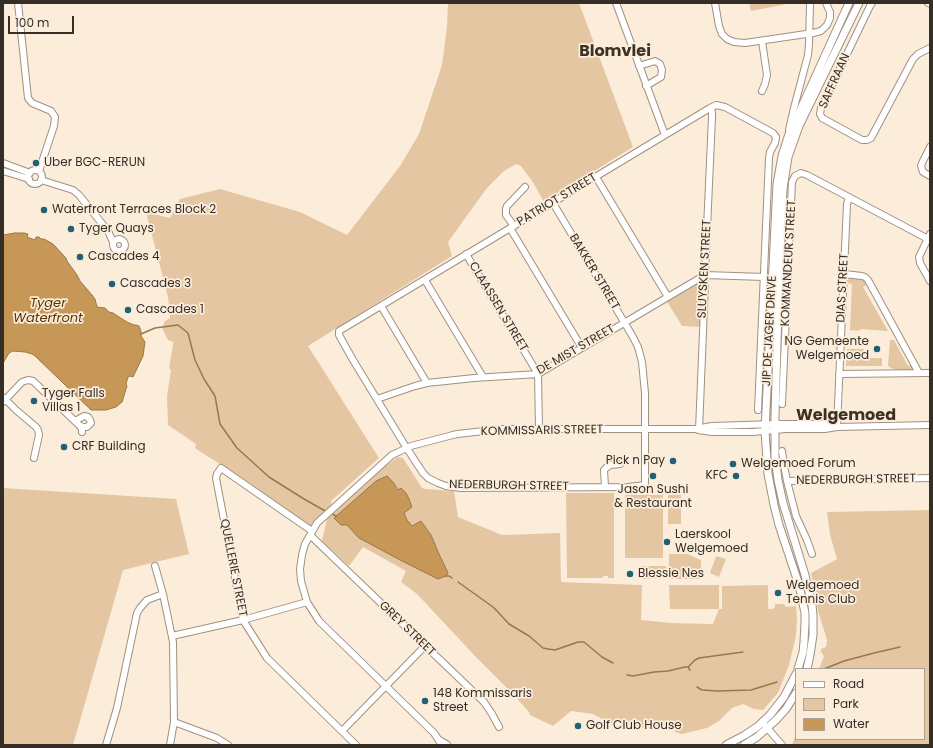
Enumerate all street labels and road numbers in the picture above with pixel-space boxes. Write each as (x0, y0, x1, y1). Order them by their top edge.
street label: SAFFRAAN (816, 51, 854, 111)
street label: PATRIOT STREET (514, 171, 600, 229)
street label: KOMMANDEUR STREET (778, 199, 800, 327)
street label: SLUYSKEN STREET (695, 219, 715, 319)
street label: BAKKER STREET (566, 231, 622, 313)
street label: DIAS STREET (834, 253, 852, 323)
street label: CLAASSEN STREET (466, 260, 530, 354)
street label: JIP DE JAGER DRIVE (760, 275, 780, 387)
street label: DE MIST STREET (535, 322, 617, 378)
street label: KOMMISSARIS STREET (481, 423, 603, 439)
street label: NEDERBURGH STREET (796, 472, 916, 488)
street label: NEDERBURGH STREET (449, 478, 569, 494)
street label: QUELLERIE STREET (216, 518, 250, 618)
street label: GREY STREET (376, 599, 438, 659)

